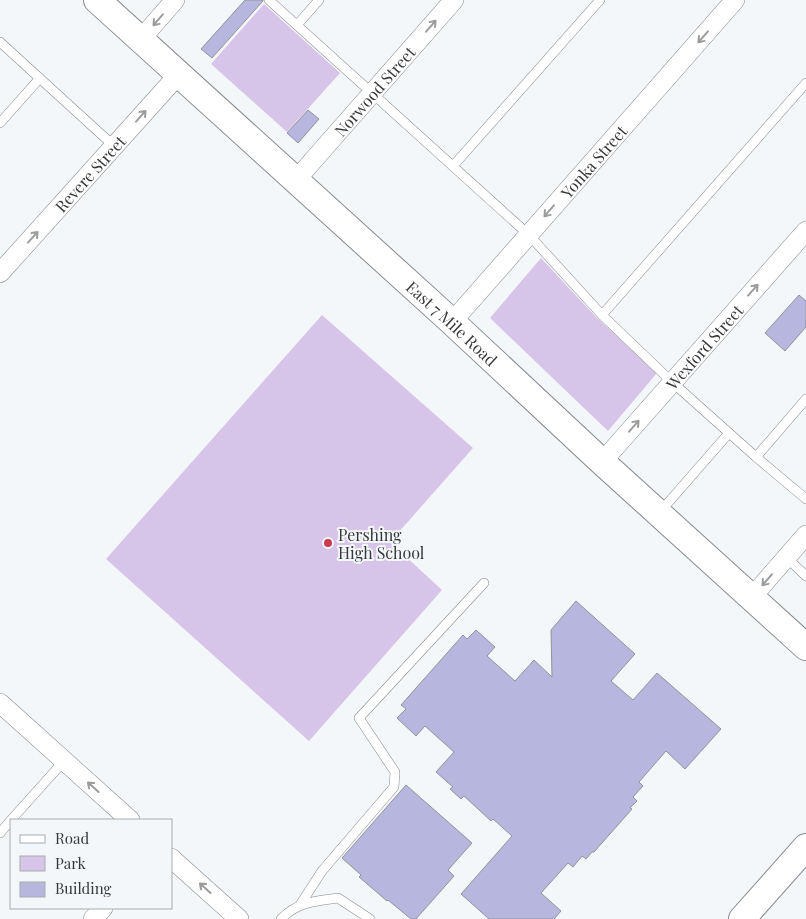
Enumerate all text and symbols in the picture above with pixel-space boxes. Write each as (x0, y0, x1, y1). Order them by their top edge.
one-way arrow (152, 13, 164, 26)
one-way arrow (425, 20, 436, 33)
one-way arrow (697, 30, 709, 43)
street label: Norwood Street (329, 41, 420, 140)
one-way arrow (135, 110, 147, 123)
street label: Yonka Street (555, 120, 631, 203)
street label: Revere Street (50, 130, 130, 216)
one-way arrow (544, 205, 555, 218)
one-way arrow (27, 230, 38, 243)
street label: East 7 Mile Road (402, 276, 502, 370)
one-way arrow (747, 284, 759, 297)
street label: Wexford Street (660, 299, 747, 394)
one-way arrow (628, 419, 640, 432)
place label: Pershing High School (338, 524, 425, 563)
marker: Pershing High School (322, 537, 334, 549)
one-way arrow (761, 573, 773, 586)
one-way arrow (87, 782, 100, 793)
legend (10, 819, 172, 909)
text: Road (55, 828, 89, 848)
text: Park (55, 853, 87, 873)
text: Building (55, 878, 112, 898)
one-way arrow (199, 883, 212, 894)

